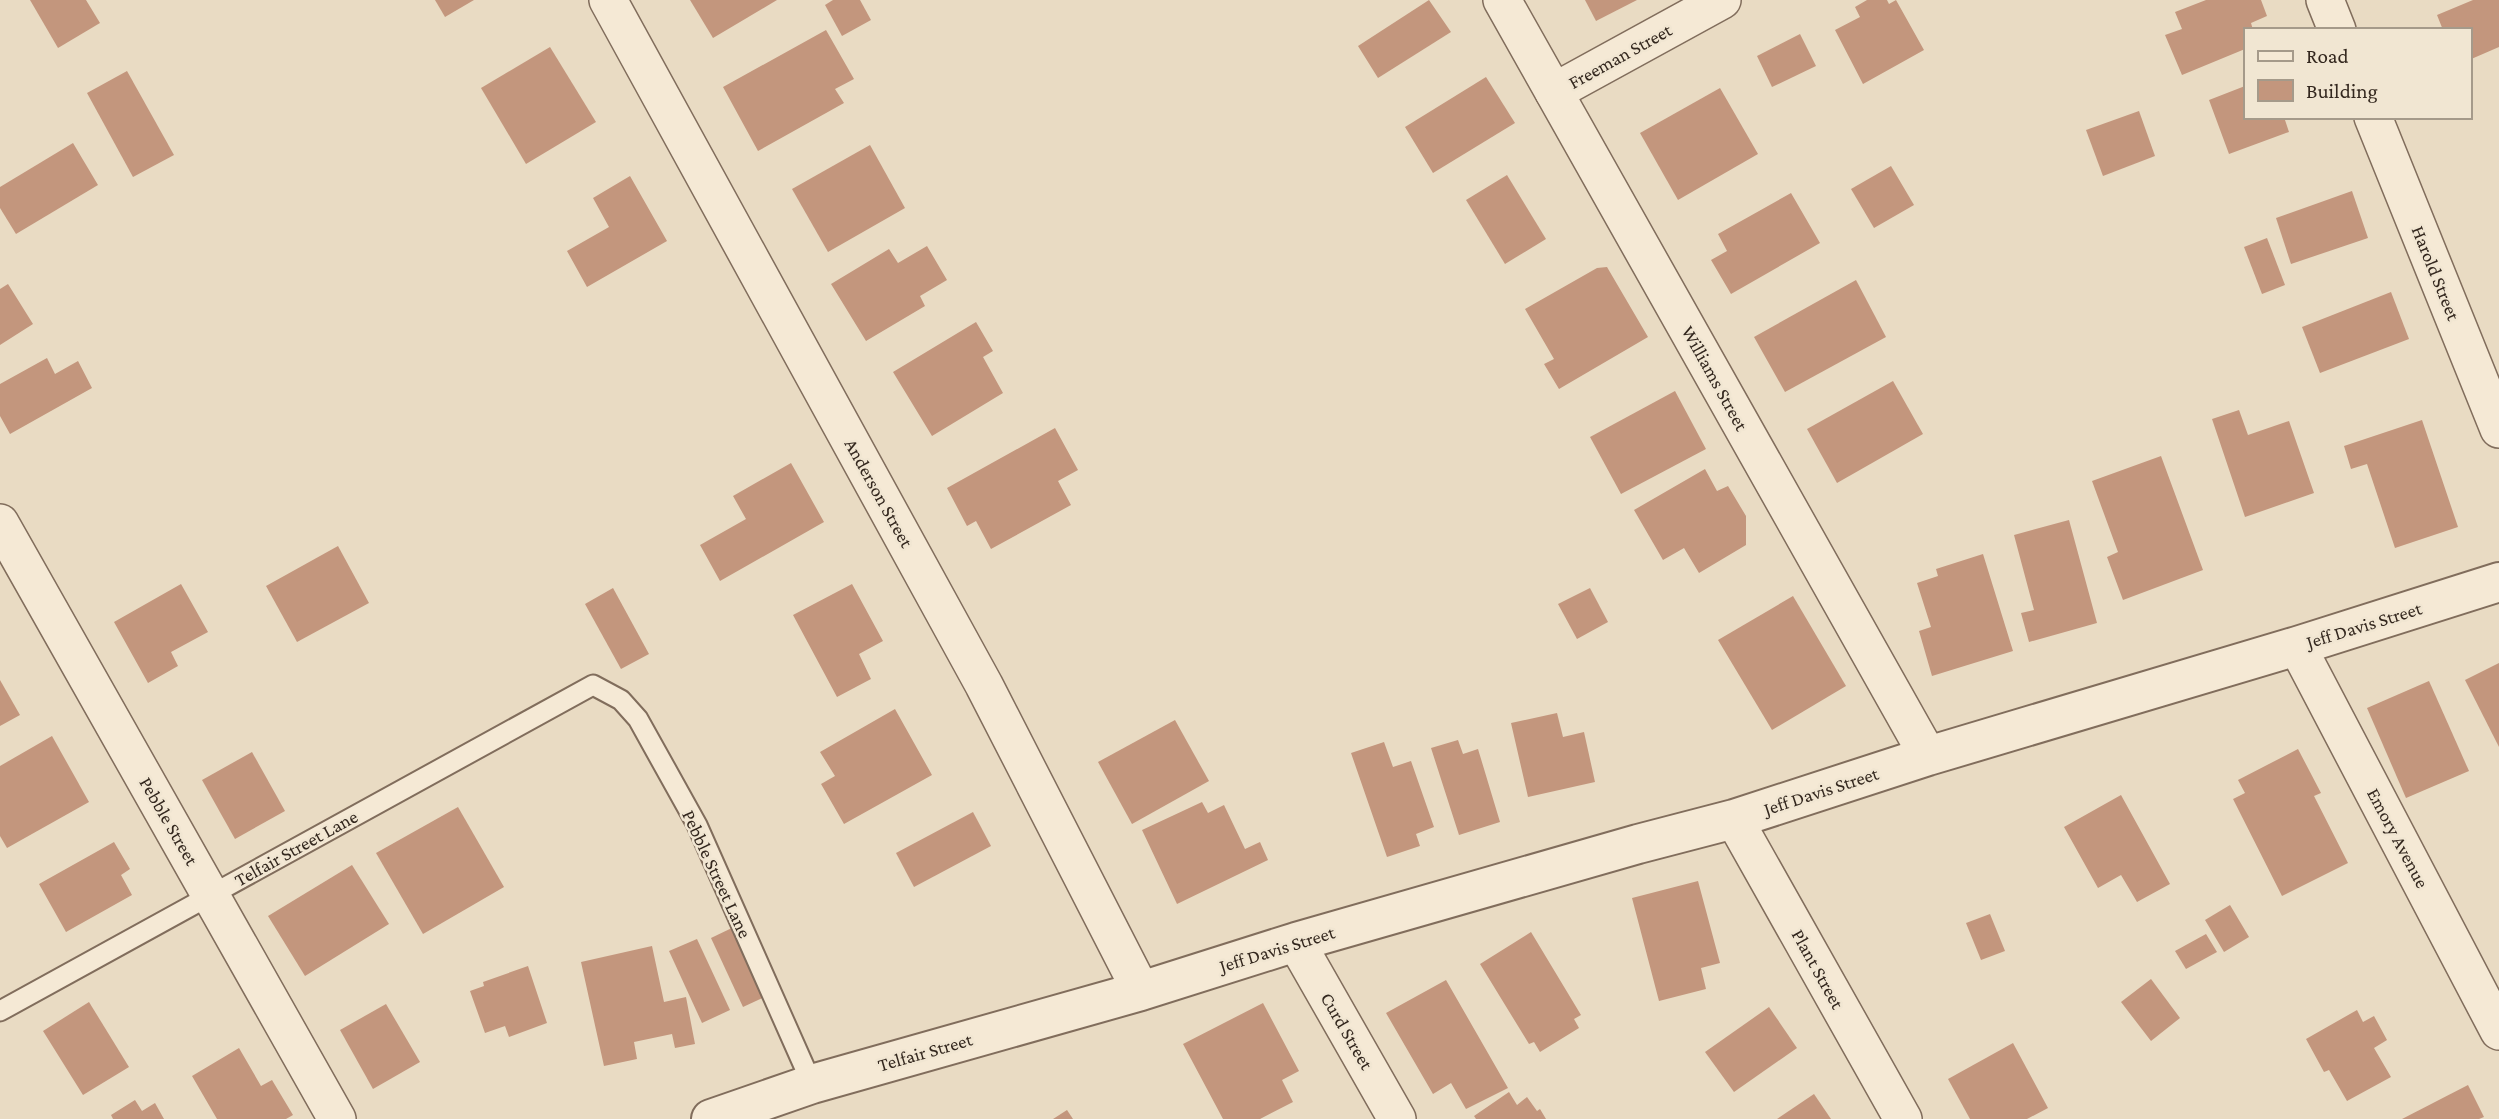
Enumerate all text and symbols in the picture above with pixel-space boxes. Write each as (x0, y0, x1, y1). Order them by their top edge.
street label: Freeman Street (1565, 19, 1676, 93)
legend (2244, 28, 2471, 119)
text: Road (2306, 44, 2349, 68)
text: Building (2306, 79, 2378, 103)
street label: Harold Street (2408, 223, 2465, 324)
street label: Williams Street (1678, 322, 1753, 435)
street label: Anderson Street (840, 435, 918, 552)
street label: Jeff Davis Street (2302, 597, 2425, 653)
street label: Jeff Davis Street (1759, 762, 1882, 820)
street label: Pebble Street (135, 773, 203, 869)
street label: Emory Avenue (2363, 784, 2433, 892)
street label: Telfair Street Lane (231, 805, 361, 891)
street label: Pebble Street Lane (678, 807, 756, 941)
street label: Jeff Davis Street (1215, 921, 1338, 977)
street label: Plant Street (1788, 925, 1849, 1013)
street label: Curd Street (1317, 989, 1378, 1074)
street label: Telfair Street (875, 1028, 975, 1075)

